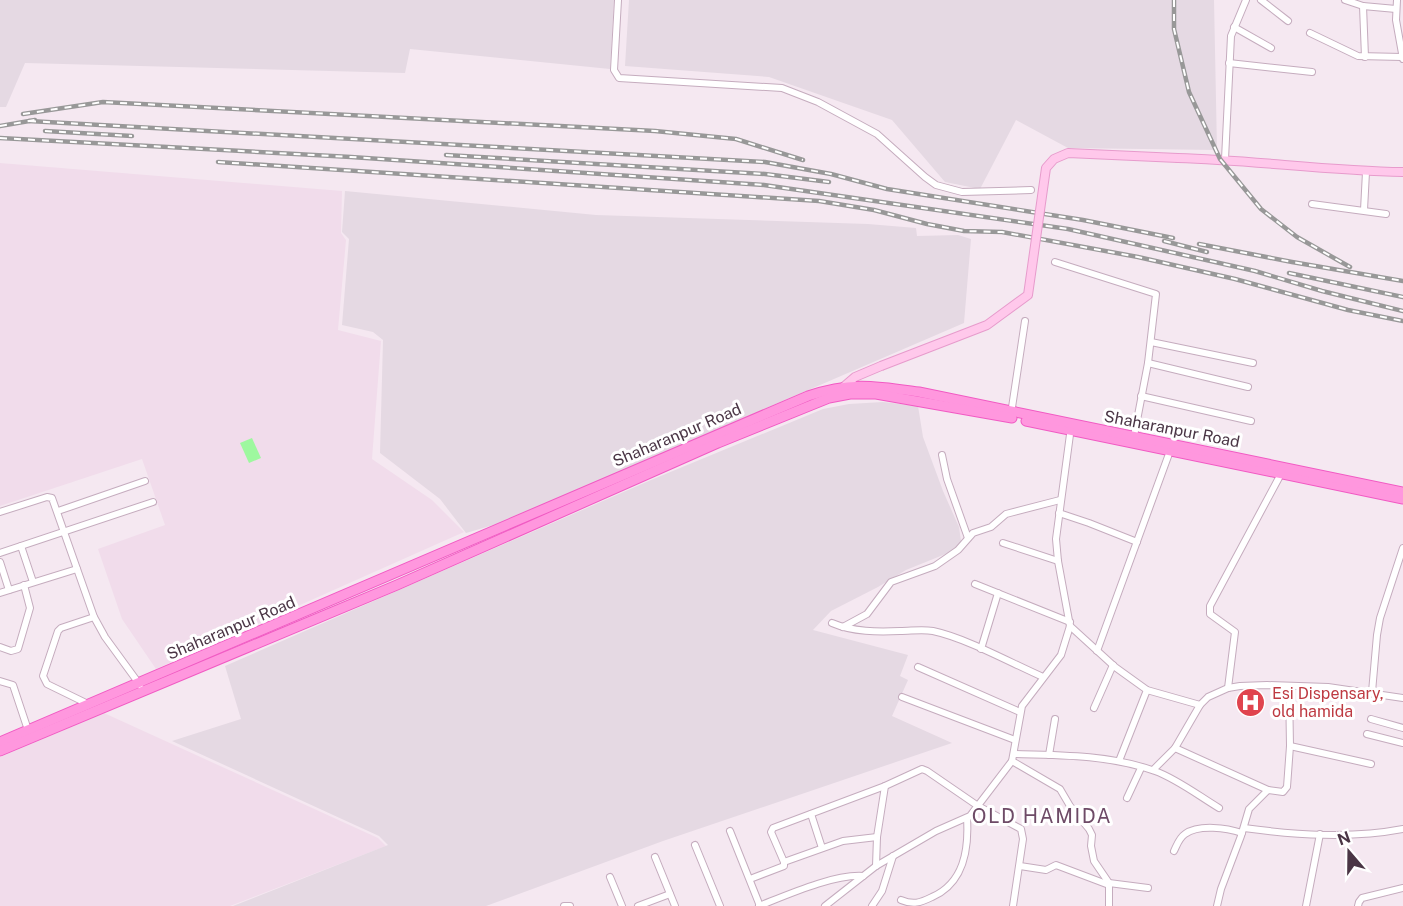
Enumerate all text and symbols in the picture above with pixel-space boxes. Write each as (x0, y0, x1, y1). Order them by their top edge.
street label: Shaharanpur Road (610, 399, 744, 471)
street label: Shaharanpur Road (1103, 407, 1241, 451)
street label: Shaharanpur Road (164, 592, 298, 664)
place label: Esi Dispensary, old hamida (1272, 684, 1384, 721)
hospital icon: Esi Dispensary, old hamida (1235, 686, 1267, 718)
district label: OLD HAMIDA (972, 804, 1112, 828)
north arrow (1319, 822, 1379, 882)
text: N (1335, 827, 1353, 849)

